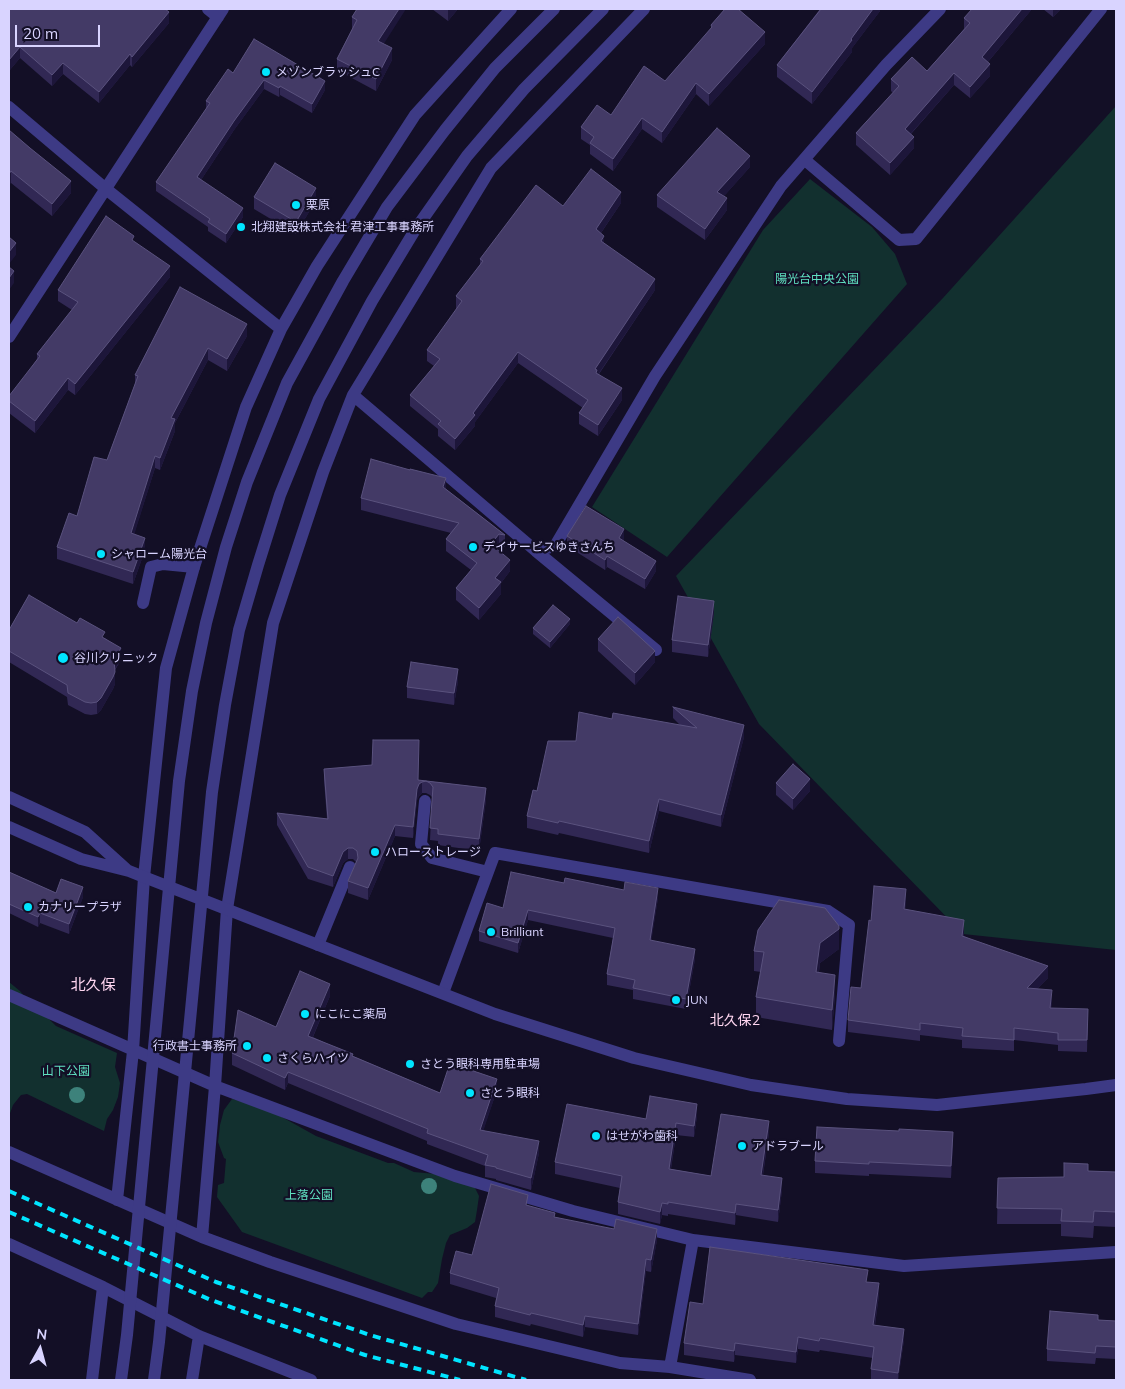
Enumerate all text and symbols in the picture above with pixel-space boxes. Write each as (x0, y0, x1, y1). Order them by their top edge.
scale bar (18, 15, 102, 47)
text: 20 m (23, 24, 58, 43)
place label: メゾンブラッシュC (276, 65, 380, 79)
marker: メゾンブラッシュC (260, 66, 272, 78)
place label: 栗原 (306, 198, 330, 212)
marker: 栗原 (290, 199, 302, 211)
place label: 北翔建設株式会社 君津工事事務所 (251, 220, 434, 234)
marker: 北翔建設株式会社 君津工事事務所 (235, 221, 247, 233)
park label: 陽光台中央公園 (775, 272, 859, 286)
place label: デイサービスゆきさんち (483, 540, 615, 554)
marker: デイサービスゆきさんち (467, 541, 479, 553)
place label: シャローム陽光台 (111, 547, 207, 561)
marker: シャローム陽光台 (95, 548, 107, 560)
marker: 谷川クリニック (56, 651, 70, 665)
place label: 谷川クリニック (74, 651, 158, 665)
place label: ハローストレージ (385, 845, 481, 859)
marker: ハローストレージ (369, 846, 381, 858)
place label: カナリープラザ (38, 900, 122, 914)
marker: カナリープラザ (22, 901, 34, 913)
place label: Brilliant (501, 925, 543, 939)
marker: Brilliant (485, 926, 497, 938)
district label: 北久保 (71, 976, 115, 994)
place label: JUN (686, 993, 708, 1007)
marker: JUN (670, 994, 682, 1006)
place label: にこにこ薬局 (315, 1007, 387, 1021)
marker: にこにこ薬局 (299, 1008, 311, 1020)
district label: 北久保2 (710, 1013, 760, 1029)
place label: 行政書士事務所 (153, 1039, 237, 1053)
marker: 行政書士事務所 (241, 1040, 253, 1052)
place label: さくらハイツ (277, 1051, 349, 1065)
marker: さくらハイツ (261, 1052, 273, 1064)
place label: さとう眼科専用駐車場 (420, 1057, 540, 1071)
marker: さとう眼科専用駐車場 (404, 1058, 416, 1070)
park label: 山下公園 (42, 1064, 90, 1078)
place label: さとう眼科 (480, 1086, 540, 1100)
marker: さとう眼科 (464, 1087, 476, 1099)
place label: はせがわ歯科 (606, 1129, 678, 1143)
marker: はせがわ歯科 (590, 1130, 602, 1142)
place label: アドラブール (752, 1139, 824, 1153)
marker: アドラブール (736, 1140, 748, 1152)
park label: 上落公園 (285, 1188, 333, 1202)
north arrow (15, 1324, 65, 1374)
text: N (35, 1325, 48, 1344)

